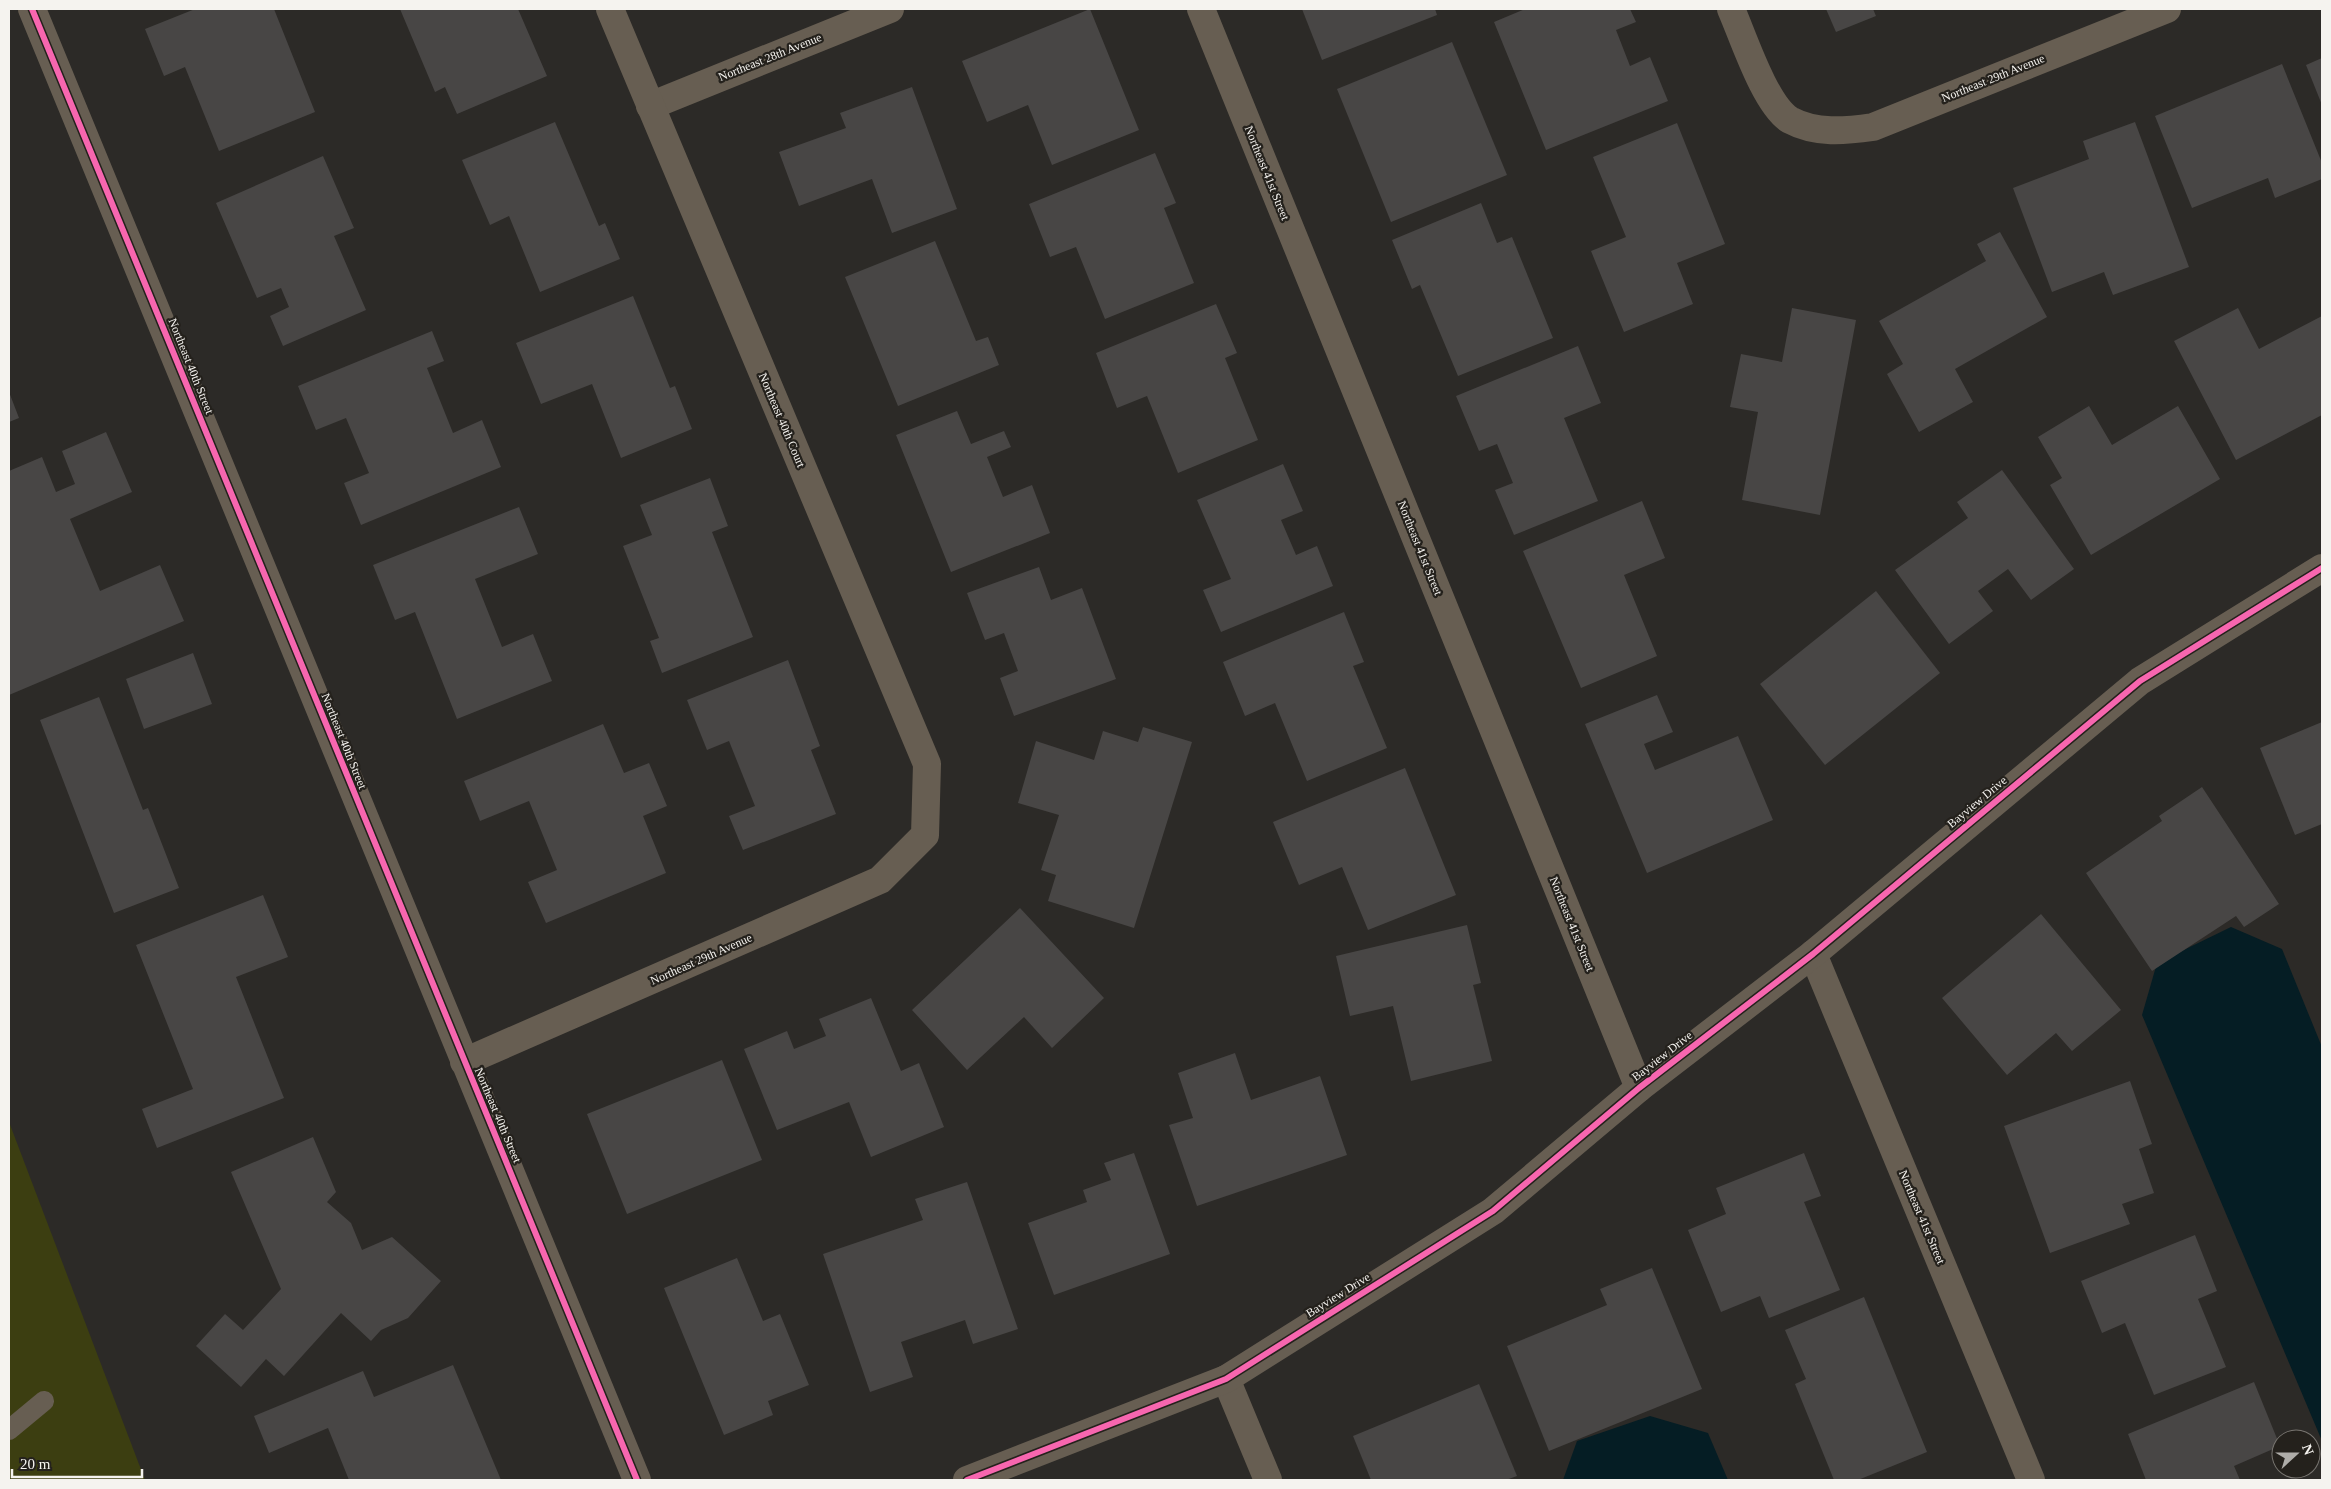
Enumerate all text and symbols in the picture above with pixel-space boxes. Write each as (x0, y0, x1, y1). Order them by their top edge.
street label: Northeast 28th Avenue (716, 30, 824, 84)
street label: Northeast 29th Avenue (1939, 51, 2047, 105)
street label: Northeast 41st Street (1242, 124, 1293, 223)
street label: Northeast 40th Street (165, 316, 217, 417)
street label: Northeast 40th Court (756, 371, 808, 470)
street label: Northeast 41st Street (1395, 499, 1446, 598)
street label: Northeast 40th Street (318, 691, 370, 792)
street label: Bayview Drive (1945, 773, 2009, 831)
street label: Northeast 41st Street (1547, 875, 1598, 974)
street label: Northeast 29th Avenue (648, 930, 754, 988)
street label: Bayview Drive (1629, 1028, 1695, 1084)
street label: Northeast 40th Street (472, 1065, 525, 1165)
street label: Northeast 41st Street (1896, 1168, 1948, 1267)
street label: Bayview Drive (1303, 1270, 1373, 1320)
north arrow (2271, 1429, 2321, 1479)
text: N (2299, 1442, 2316, 1457)
scale bar (12, 1446, 142, 1478)
text: 20 m (20, 1456, 51, 1472)

